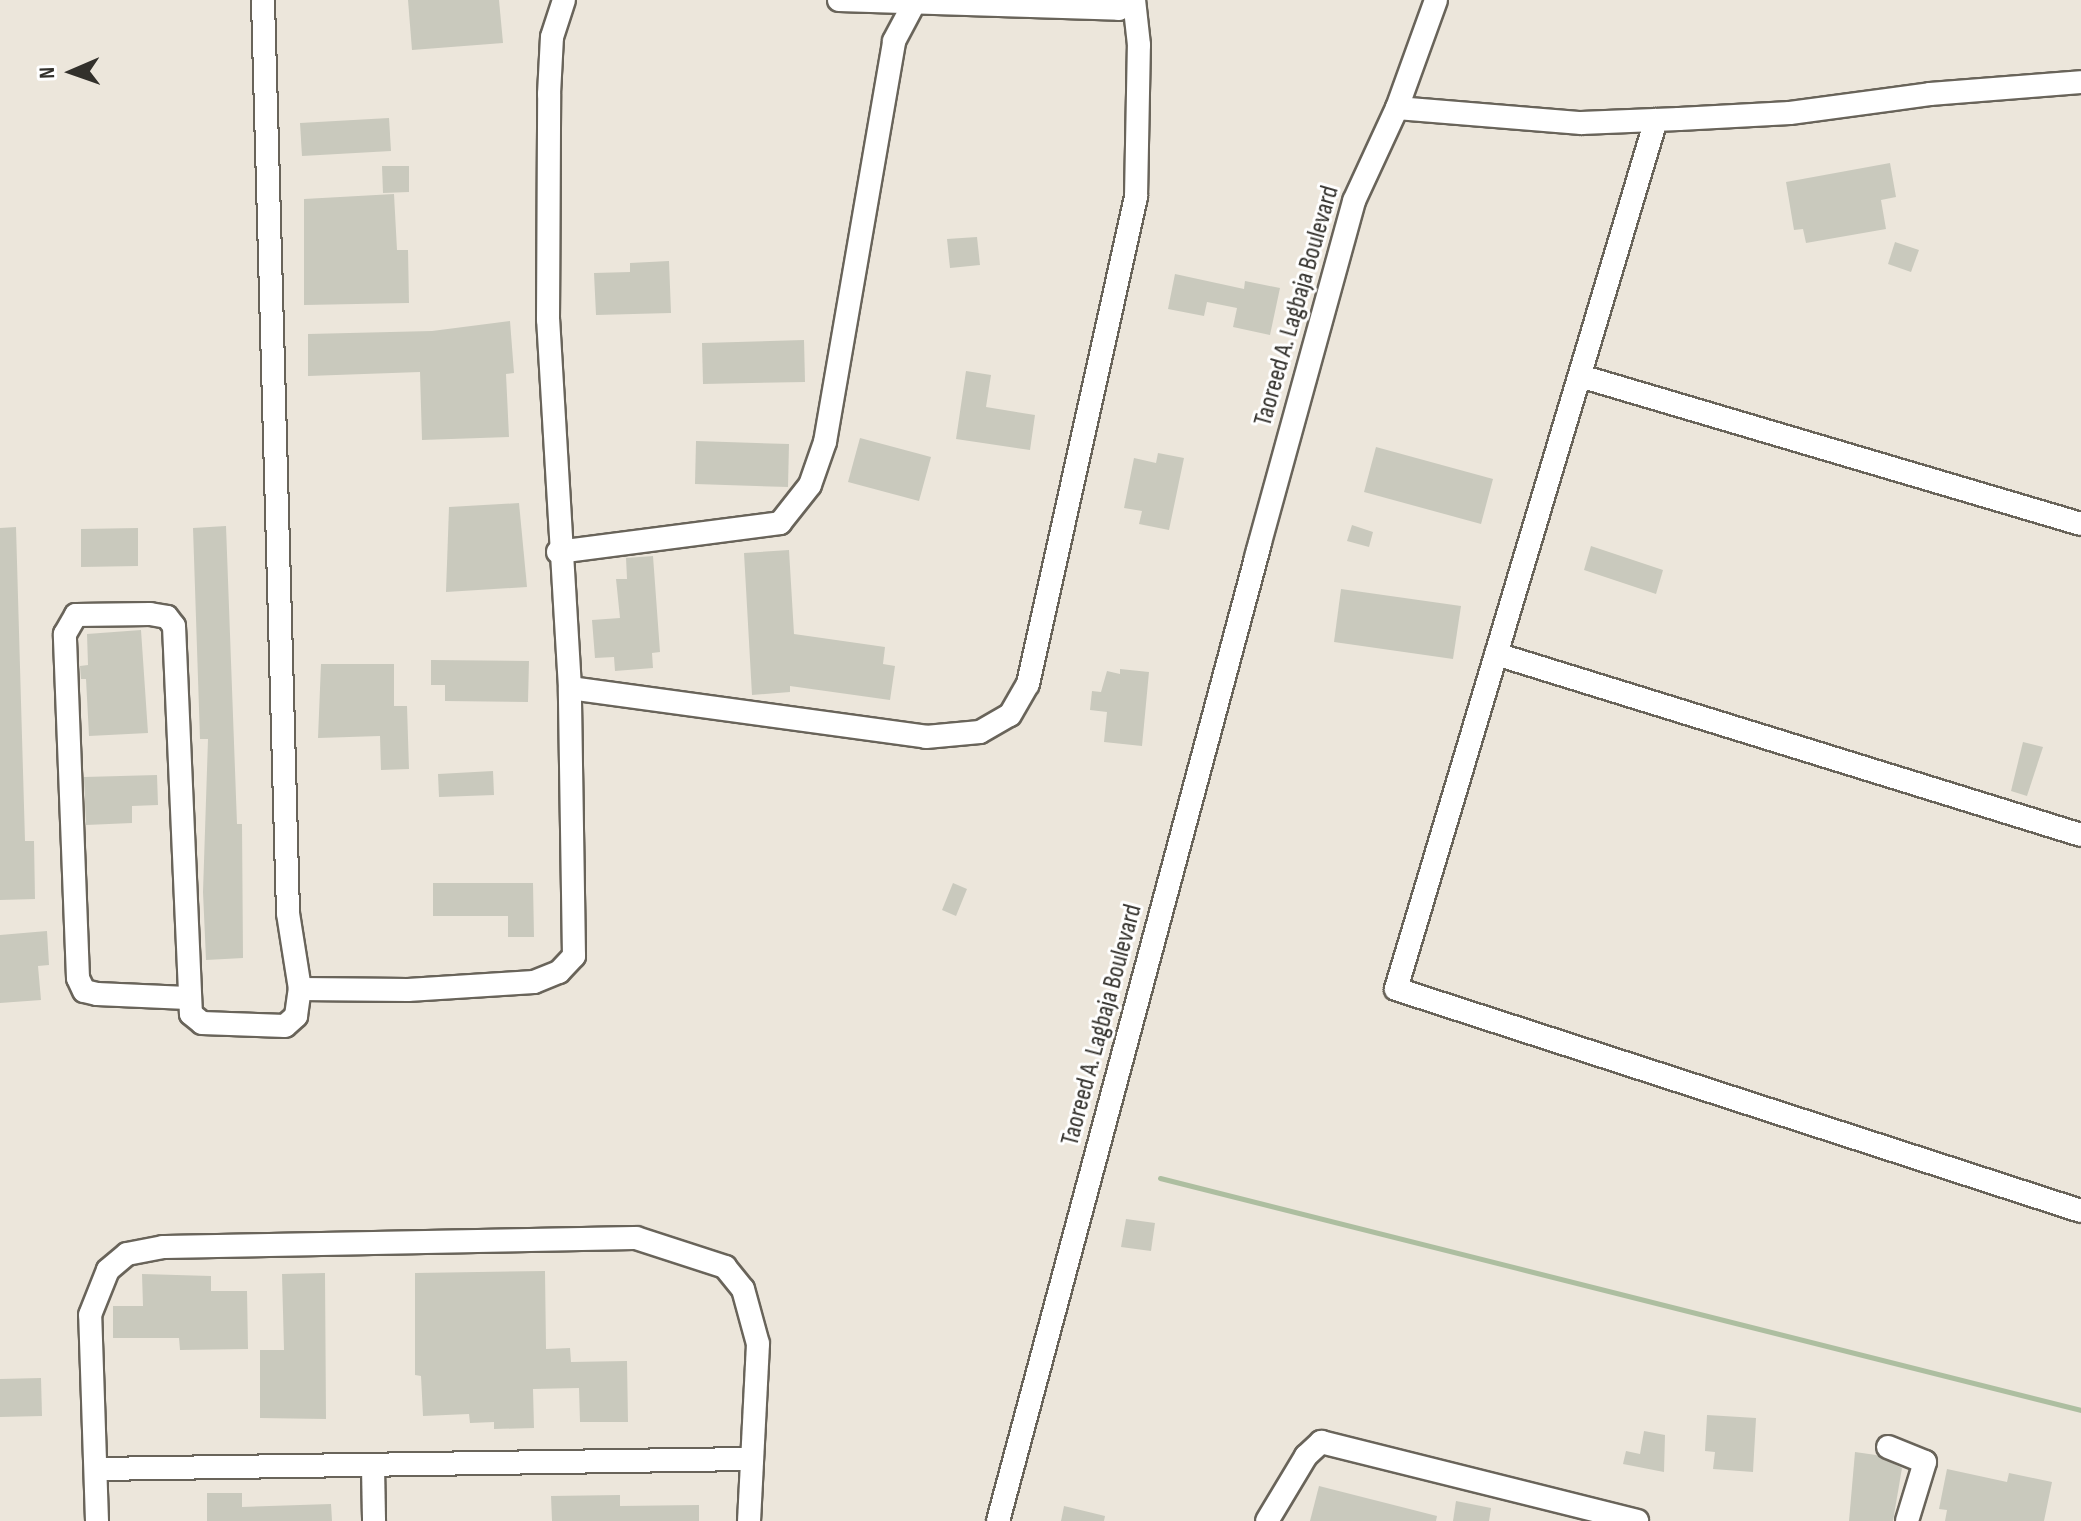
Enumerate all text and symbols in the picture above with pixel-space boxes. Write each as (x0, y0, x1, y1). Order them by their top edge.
north arrow (32, 32, 112, 112)
text: N (34, 67, 61, 79)
street label: Taoreed A. Lagbaja Boulevard (1248, 182, 1346, 430)
street label: Taoreed A. Lagbaja Boulevard (1055, 901, 1149, 1149)

